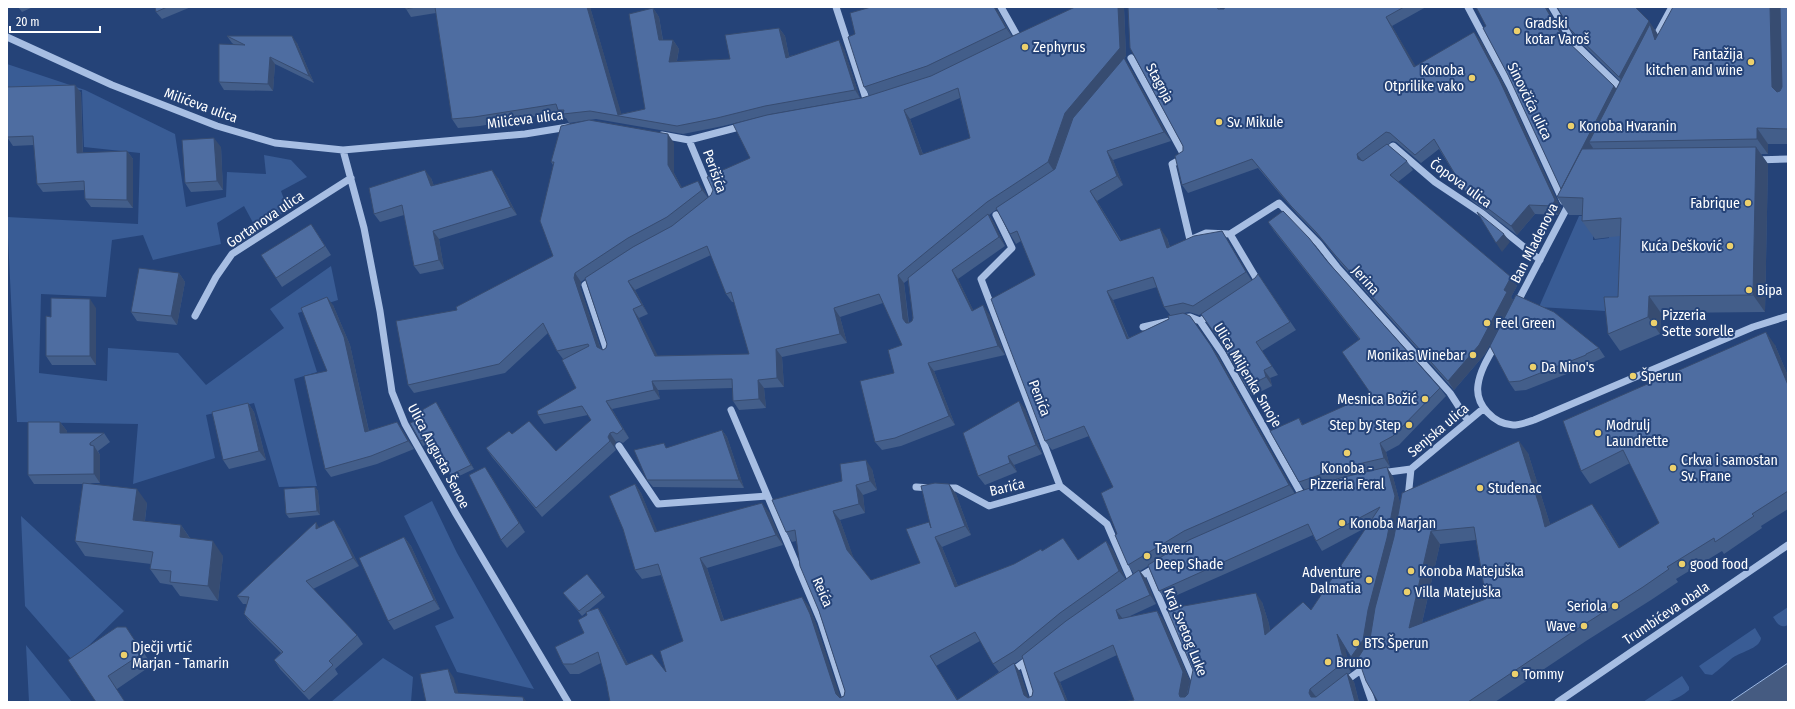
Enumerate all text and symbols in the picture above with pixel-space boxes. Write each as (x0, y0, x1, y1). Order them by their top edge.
scale bar (10, 8, 100, 34)
text: 20 m (16, 15, 40, 29)
place label: Gradski kotar Varoš (1525, 15, 1590, 48)
marker: Gradski kotar Varoš (1512, 26, 1522, 36)
place label: Zephyrus (1033, 39, 1085, 56)
marker: Zephyrus (1020, 42, 1030, 52)
place label: Fantažija kitchen and wine (1646, 46, 1743, 79)
marker: Fantažija kitchen and wine (1746, 57, 1756, 67)
street label: Stagnja (1142, 60, 1177, 106)
street label: Sinovčića ulica (1503, 60, 1556, 143)
place label: Konoba Otprilike vako (1384, 62, 1464, 95)
marker: Konoba Otprilike vako (1467, 73, 1477, 83)
street label: Milićeva ulica (162, 84, 240, 127)
street label: Milićeva ulica (486, 106, 564, 133)
place label: Sv. Mikule (1227, 114, 1284, 131)
marker: Sv. Mikule (1214, 117, 1224, 127)
place label: Konoba Hvaranin (1579, 118, 1677, 135)
marker: Konoba Hvaranin (1566, 121, 1576, 131)
street label: Perišića (699, 147, 730, 195)
street label: Čopova ulica (1426, 154, 1496, 212)
street label: Gortanova ulica (223, 187, 307, 252)
place label: Fabrique (1690, 195, 1740, 212)
marker: Fabrique (1743, 198, 1753, 208)
street label: Ban Mladenova (1507, 200, 1562, 286)
place label: Kuća Dešković (1641, 238, 1722, 255)
marker: Kuća Dešković (1725, 241, 1735, 251)
street label: Jerina (1348, 262, 1383, 299)
place label: Bipa (1757, 282, 1783, 299)
marker: Bipa (1744, 285, 1754, 295)
place label: Pizzeria Sette sorelle (1662, 307, 1734, 340)
place label: Feel Green (1495, 315, 1555, 332)
marker: Feel Green (1482, 318, 1492, 328)
marker: Pizzeria Sette sorelle (1649, 318, 1659, 328)
street label: Ulica Miljenka Smoje (1210, 320, 1285, 430)
place label: Monikas Winebar (1367, 347, 1465, 364)
marker: Monikas Winebar (1468, 350, 1478, 360)
place label: Da Nino's (1541, 359, 1594, 376)
marker: Da Nino's (1528, 362, 1538, 372)
place label: Šperun (1641, 367, 1682, 385)
marker: Šperun (1628, 371, 1638, 381)
street label: Penića (1025, 378, 1054, 419)
place label: Mesnica Božić (1337, 391, 1417, 408)
marker: Mesnica Božić (1420, 394, 1430, 404)
street label: Senjska ulica (1404, 400, 1472, 461)
street label: Ulica Augusta Šenoe (404, 401, 474, 512)
place label: Step by Step (1329, 417, 1401, 434)
place label: Modrulj Laundrette (1606, 417, 1669, 450)
marker: Step by Step (1404, 420, 1414, 430)
marker: Modrulj Laundrette (1593, 428, 1603, 438)
marker: Konoba - Pizzeria Feral (1342, 448, 1352, 458)
place label: Crkva i samostan Sv. Frane (1681, 452, 1778, 485)
place label: Konoba - Pizzeria Feral (1310, 460, 1385, 493)
marker: Crkva i samostan Sv. Frane (1668, 463, 1678, 473)
street label: Barića (988, 475, 1027, 500)
place label: Studenac (1488, 480, 1542, 497)
marker: Studenac (1475, 483, 1485, 493)
place label: Konoba Marjan (1350, 515, 1436, 532)
marker: Konoba Marjan (1337, 518, 1347, 528)
place label: Tavern Deep Shade (1155, 540, 1223, 573)
marker: Tavern Deep Shade (1142, 551, 1152, 561)
place label: good food (1690, 556, 1748, 573)
marker: good food (1677, 559, 1687, 569)
place label: Konoba Matejuška (1419, 563, 1524, 580)
place label: Adventure Dalmatia (1302, 564, 1361, 597)
marker: Konoba Matejuška (1406, 566, 1416, 576)
street label: Reića (809, 575, 837, 610)
marker: Adventure Dalmatia (1364, 575, 1374, 585)
street label: Trumbićeva obala (1620, 578, 1713, 649)
place label: Villa Matejuška (1415, 584, 1501, 601)
street label: Kraj Svetog Luke (1160, 586, 1211, 679)
marker: Villa Matejuška (1402, 587, 1412, 597)
place label: Seriola (1567, 598, 1607, 615)
marker: Seriola (1610, 601, 1620, 611)
place label: Wave (1546, 618, 1576, 635)
marker: Wave (1579, 621, 1589, 631)
place label: BTS Šperun (1364, 634, 1429, 652)
marker: BTS Šperun (1351, 638, 1361, 648)
place label: Dječji vrtić Marjan - Tamarin (132, 639, 229, 672)
marker: Dječji vrtić Marjan - Tamarin (119, 650, 129, 660)
place label: Bruno (1336, 654, 1371, 671)
marker: Bruno (1323, 657, 1333, 667)
place label: Tommy (1523, 666, 1565, 683)
marker: Tommy (1510, 669, 1520, 679)

